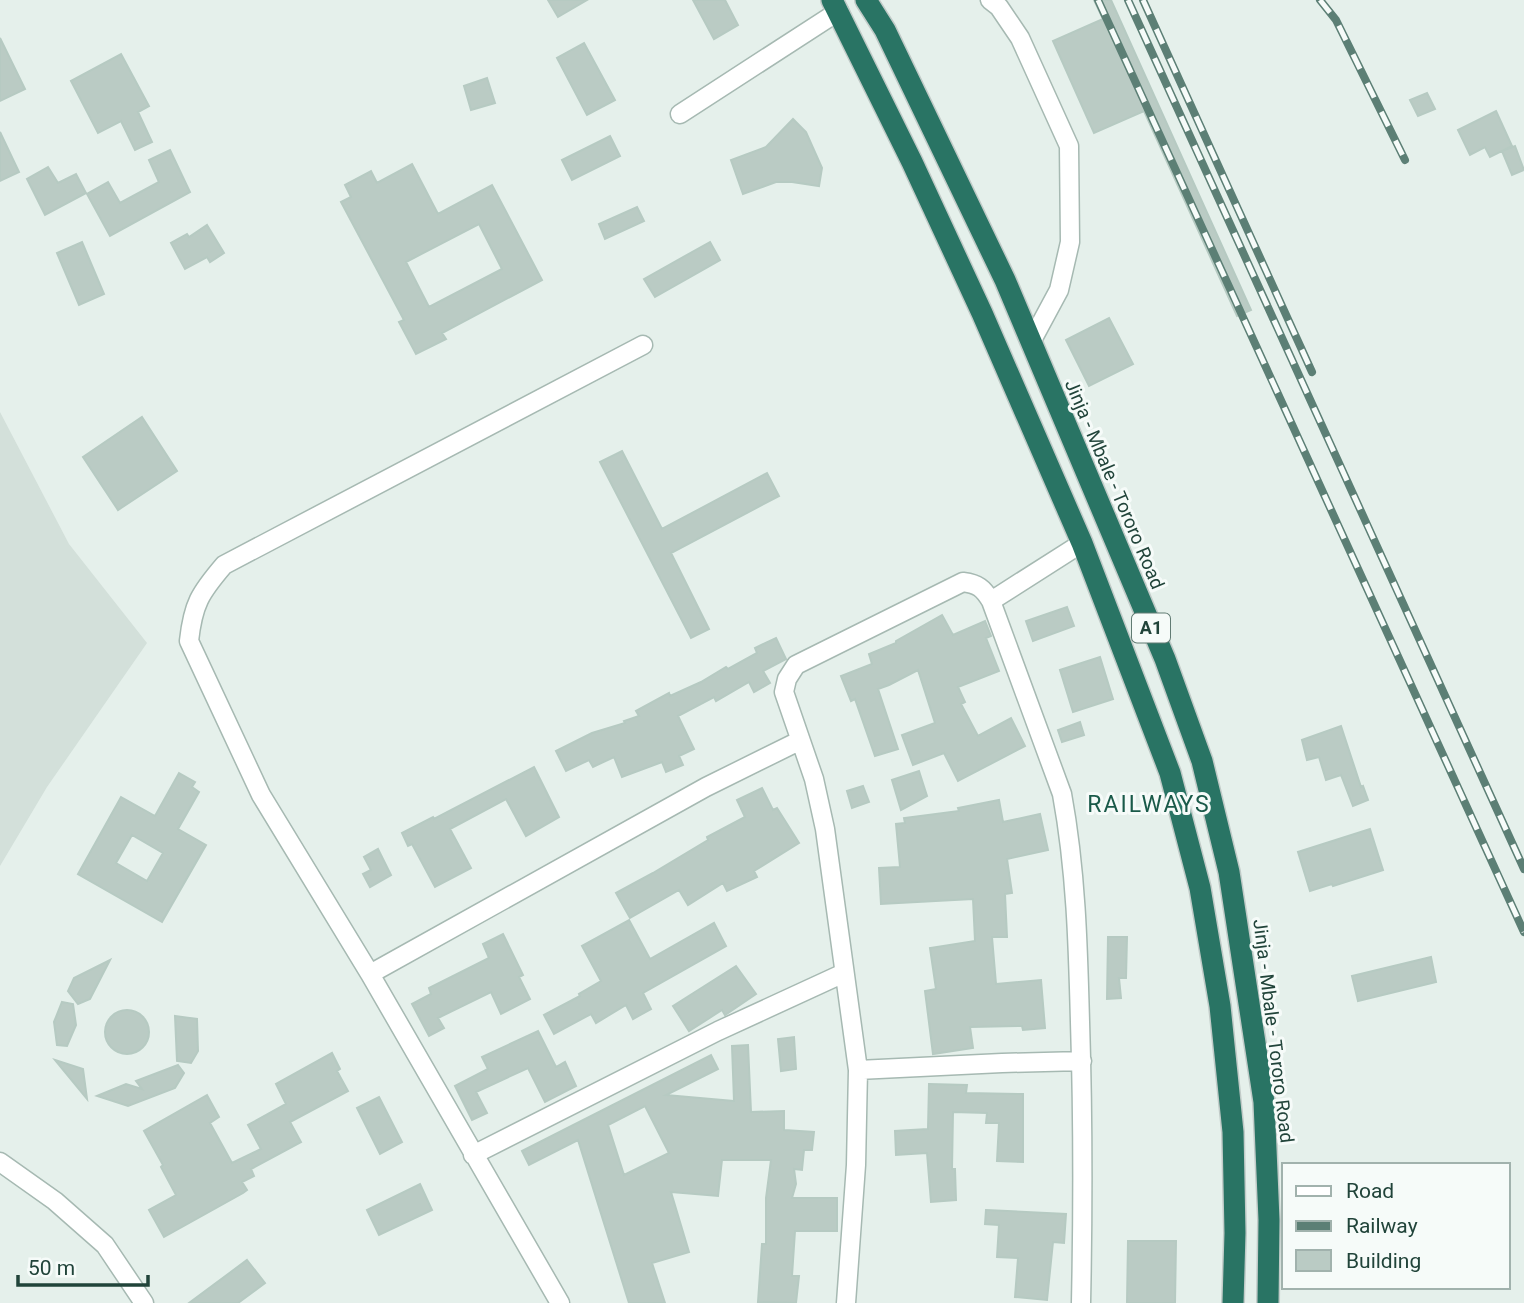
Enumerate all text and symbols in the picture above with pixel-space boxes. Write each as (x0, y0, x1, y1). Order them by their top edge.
street label: Jinja - Mbale - Tororo Road (1060, 376, 1169, 592)
road number: A1 (1132, 614, 1170, 642)
district label: RAILWAYS (1087, 791, 1211, 818)
street label: Jinja - Mbale - Tororo Road (1248, 918, 1299, 1144)
legend (1282, 1163, 1510, 1289)
text: Road (1346, 1179, 1394, 1203)
text: Railway (1346, 1214, 1418, 1238)
scale bar (18, 1244, 147, 1288)
text: Building (1346, 1249, 1421, 1273)
text: 50 m (28, 1256, 75, 1280)

